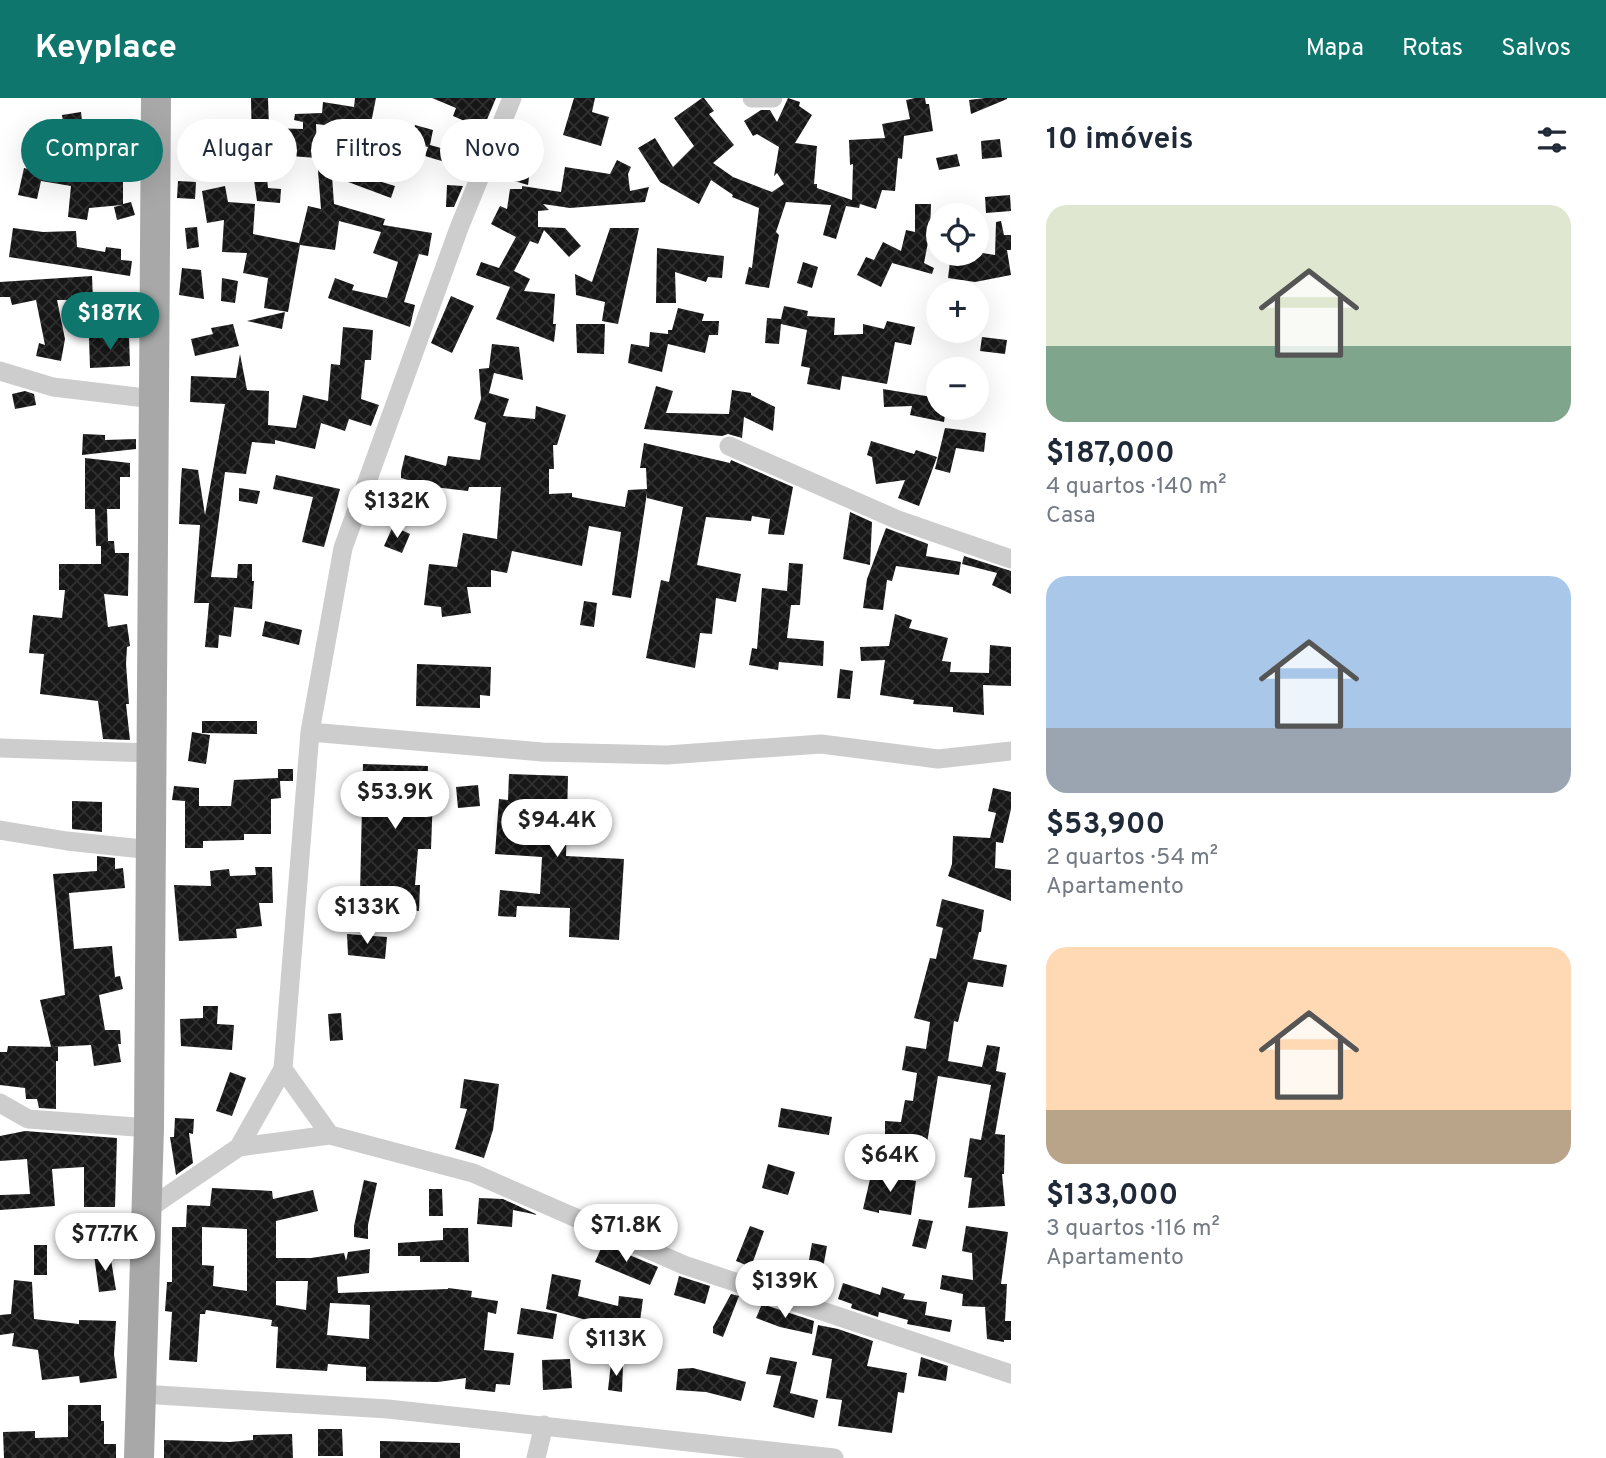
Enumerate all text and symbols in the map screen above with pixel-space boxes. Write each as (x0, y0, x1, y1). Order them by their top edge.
text: Keyplace (35, 28, 177, 70)
text: Mapa (1306, 34, 1364, 64)
text: Rotas (1402, 34, 1463, 64)
text: Salvos (1501, 34, 1571, 64)
chip: Comprar (21, 119, 163, 182)
chip: Alugar (177, 119, 297, 182)
chip: Filtros (311, 119, 426, 182)
chip: Novo (440, 119, 544, 182)
icon: filters (1533, 121, 1571, 159)
text: 10 imóveis (1046, 122, 1193, 159)
map controls (926, 203, 989, 420)
button: locate (926, 203, 989, 266)
icon: home (1246, 250, 1372, 376)
button: + (926, 280, 989, 343)
pin: $187K (61, 292, 159, 352)
text: $187K (77, 300, 143, 329)
button: − (926, 357, 989, 420)
text: $187,000 (1046, 436, 1175, 473)
text: 4 quartos · 140 m² (1046, 473, 1226, 502)
pin: $132K (348, 480, 446, 540)
text: $132K (364, 488, 430, 517)
text: Casa (1046, 502, 1096, 531)
icon: home (1246, 621, 1372, 747)
pin: $53.9K (338, 772, 452, 831)
text: $53.9K (356, 779, 434, 808)
pin: $94.4K (500, 800, 614, 859)
text: $94.4K (517, 807, 597, 836)
text: $53,900 (1046, 807, 1165, 844)
text: 2 quartos · 54 m² (1046, 844, 1218, 873)
text: Apartamento (1046, 873, 1184, 902)
pin: $133K (318, 886, 416, 946)
text: $133K (334, 894, 400, 923)
icon: home (1246, 992, 1372, 1118)
pin: $64K (849, 1134, 931, 1194)
text: $64K (860, 1142, 920, 1171)
text: $133,000 (1046, 1178, 1178, 1215)
pin: $71.8K (569, 1204, 683, 1264)
text: $71.8K (590, 1212, 662, 1241)
pin: $77.7K (48, 1214, 162, 1273)
text: 3 quartos · 116 m² (1046, 1215, 1220, 1244)
text: $77.7K (71, 1221, 139, 1250)
text: Apartamento (1046, 1244, 1184, 1273)
pin: $139K (736, 1260, 834, 1320)
text: $139K (751, 1268, 819, 1297)
pin: $113K (567, 1318, 665, 1378)
text: $113K (585, 1326, 647, 1355)

